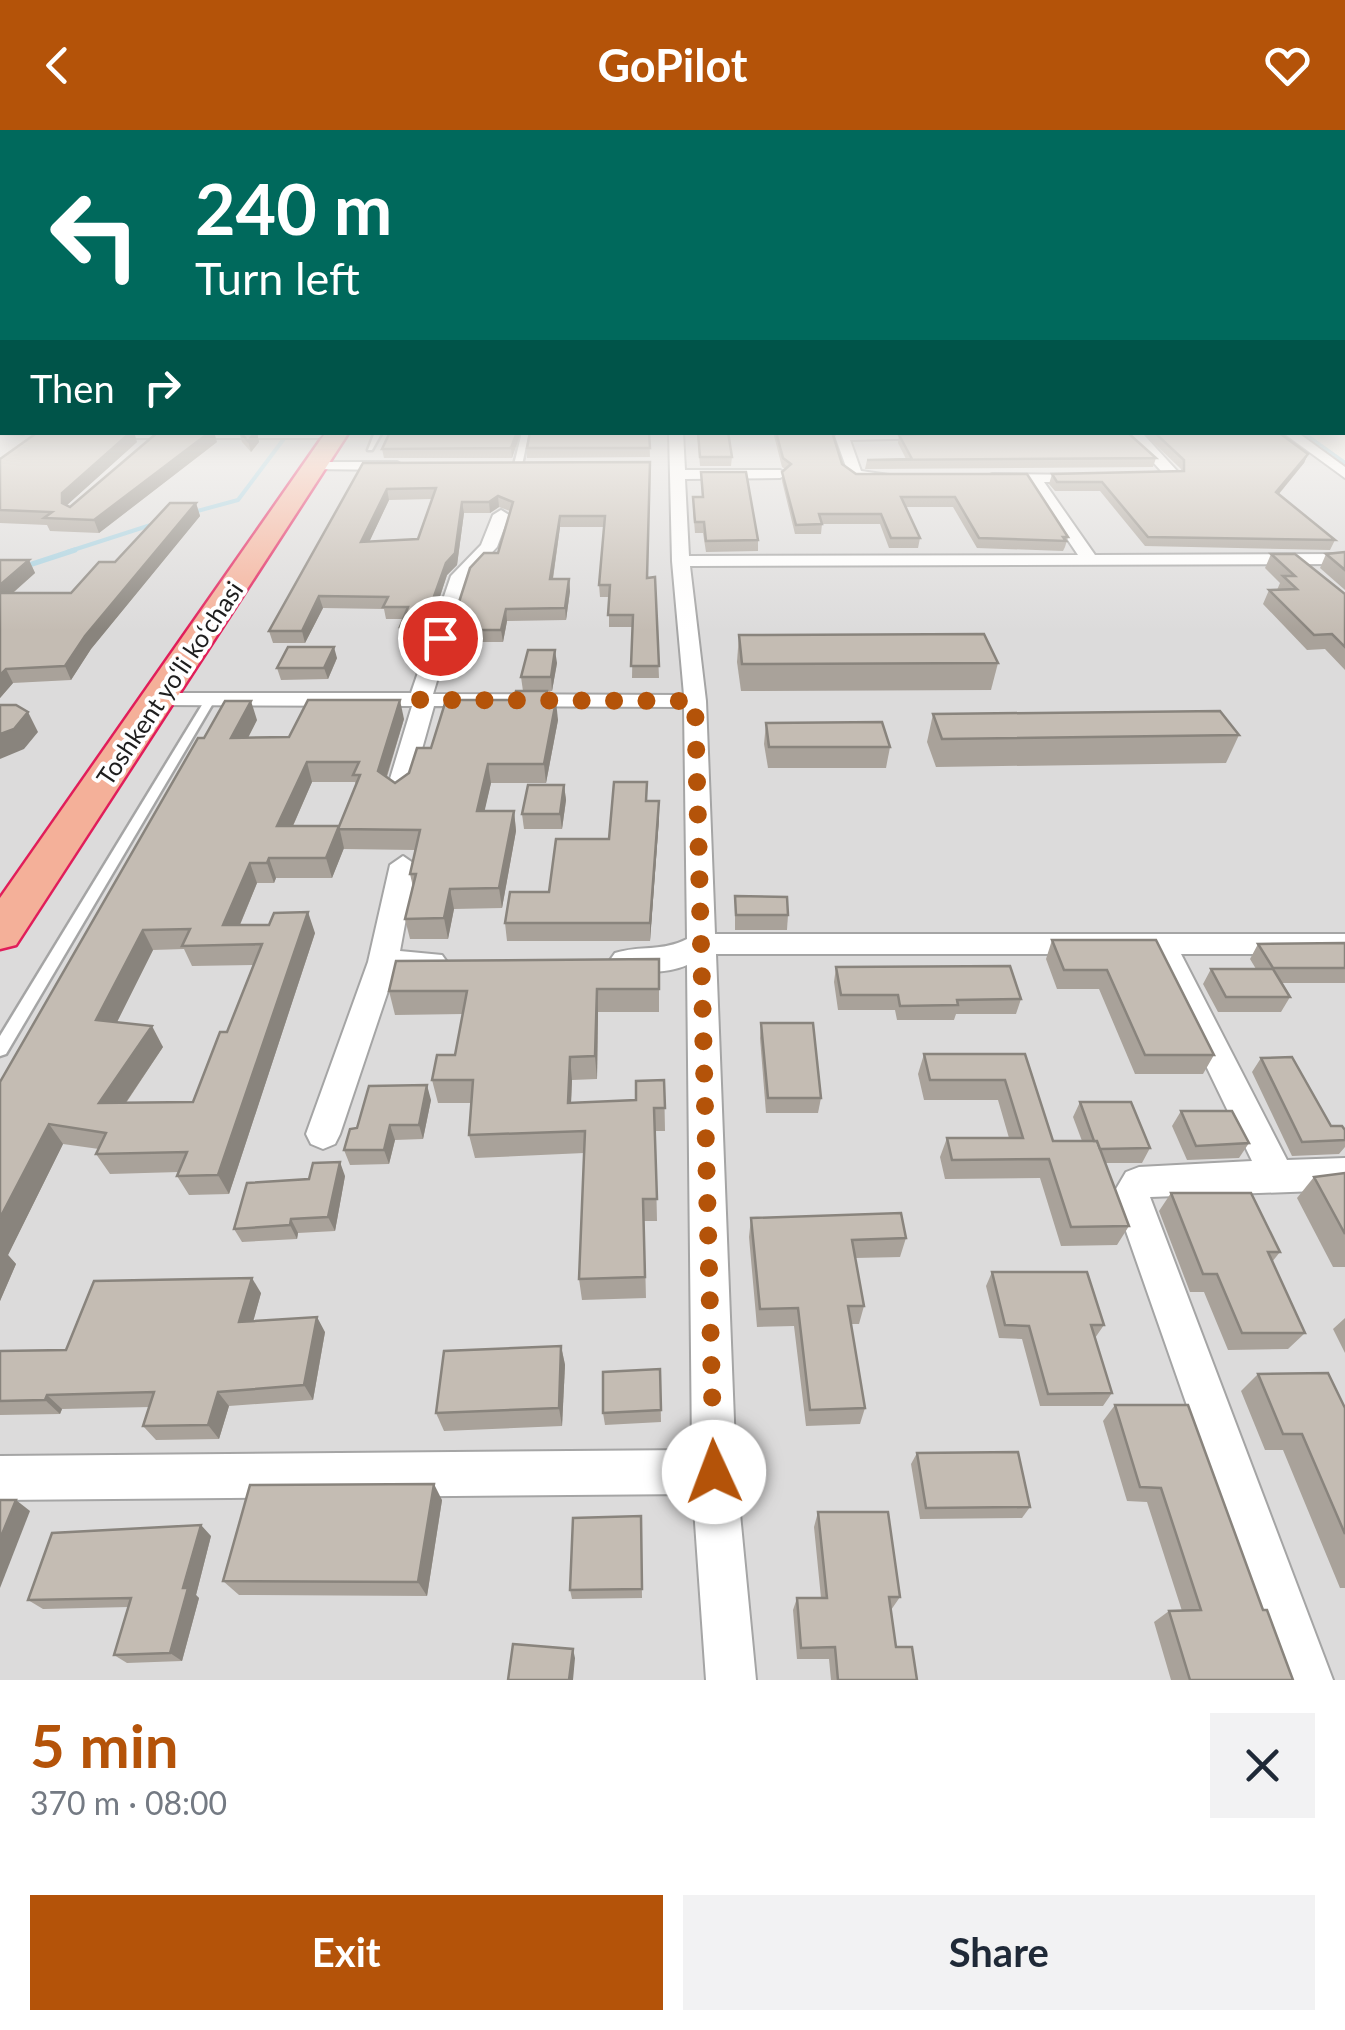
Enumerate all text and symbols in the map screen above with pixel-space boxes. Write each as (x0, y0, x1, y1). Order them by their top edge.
icon: back (30, 38, 85, 93)
text: GoPilot (597, 38, 748, 92)
icon: heart (1260, 38, 1315, 93)
text: 240 m (195, 166, 392, 250)
icon: left (30, 170, 160, 300)
text: Turn left (195, 251, 360, 305)
icon: right (135, 360, 190, 415)
text: Then (30, 365, 115, 411)
street label: Toshkent yo‘li ko‘chasi (90, 575, 248, 791)
pin (398, 596, 483, 681)
icon: arrive (413, 611, 468, 666)
position arrow (662, 1420, 766, 1524)
text: 5 min (30, 1709, 179, 1781)
button: close (1210, 1713, 1315, 1818)
text: 370 m · 08:00 (30, 1783, 227, 1822)
button: Exit (30, 1895, 663, 2010)
button: Share (683, 1895, 1315, 2010)

